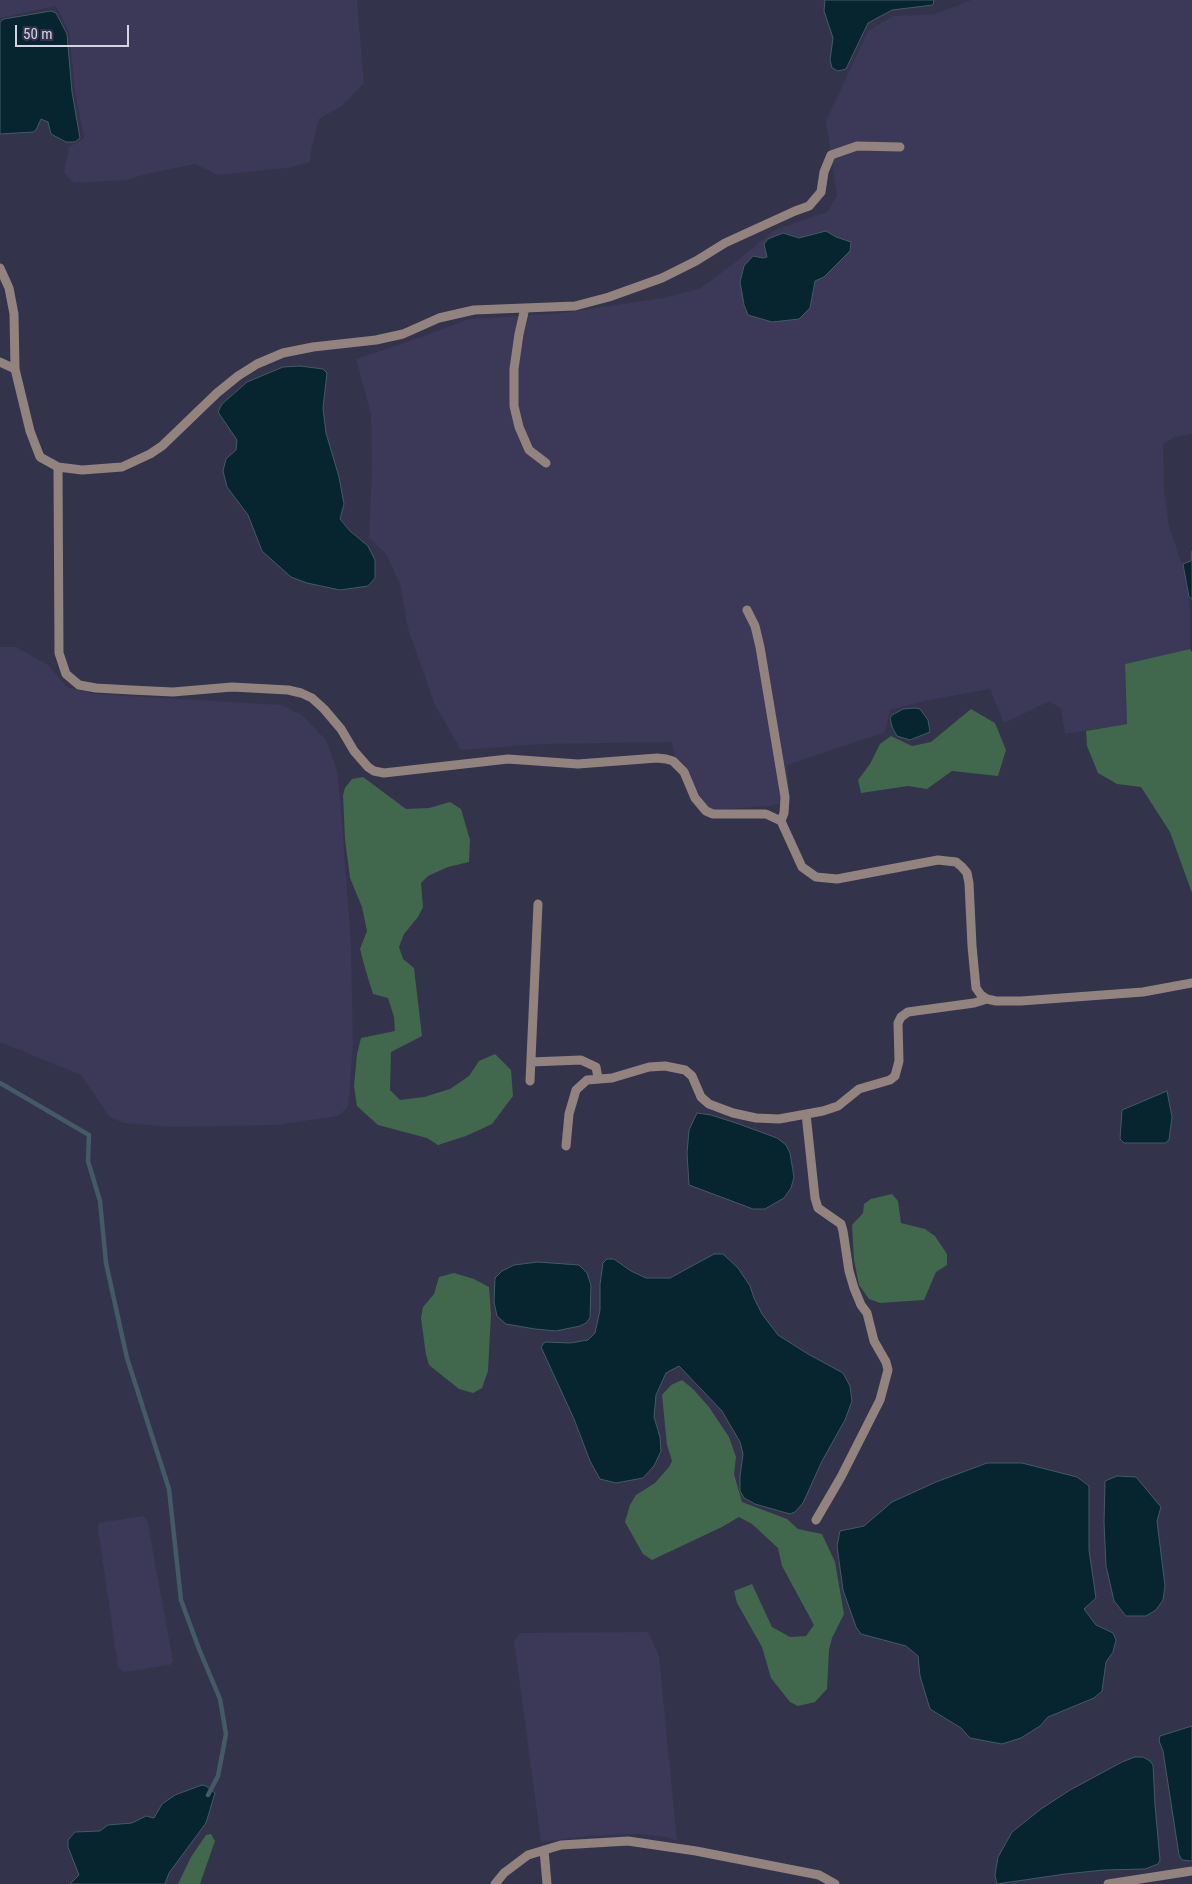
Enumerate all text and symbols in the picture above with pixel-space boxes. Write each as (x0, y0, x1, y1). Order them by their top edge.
scale bar (18, 15, 131, 47)
text: 50 m (23, 25, 53, 43)

